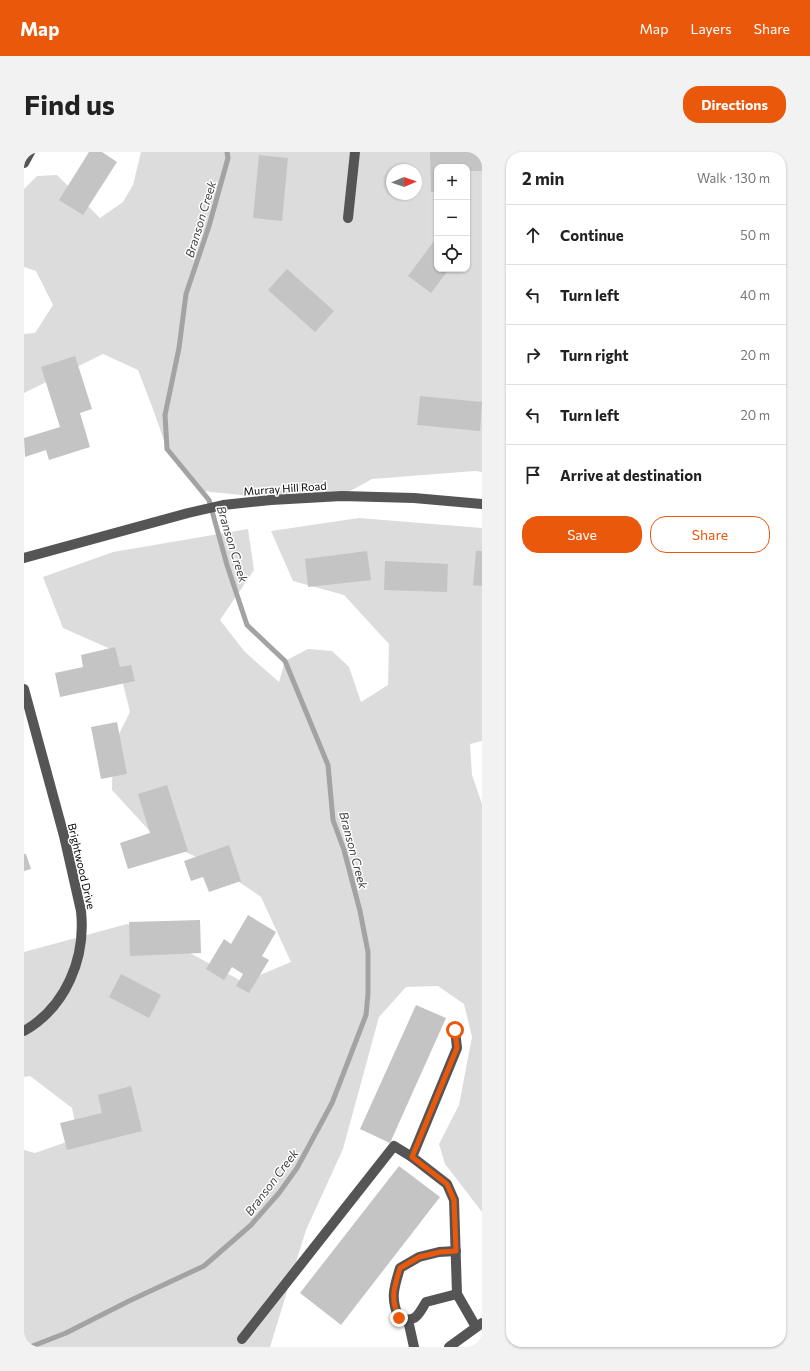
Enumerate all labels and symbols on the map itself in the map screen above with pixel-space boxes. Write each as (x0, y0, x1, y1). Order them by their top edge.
north arrow (386, 164, 422, 200)
water label: Branson Creek (182, 179, 218, 259)
street label: Murray Hill Road (243, 479, 327, 497)
water label: Branson Creek (215, 504, 251, 584)
water label: Branson Creek (337, 810, 371, 891)
street label: Brightwood Drive (66, 822, 98, 910)
route start (446, 1021, 464, 1039)
water label: Branson Creek (242, 1146, 301, 1218)
route end (390, 1309, 408, 1327)

